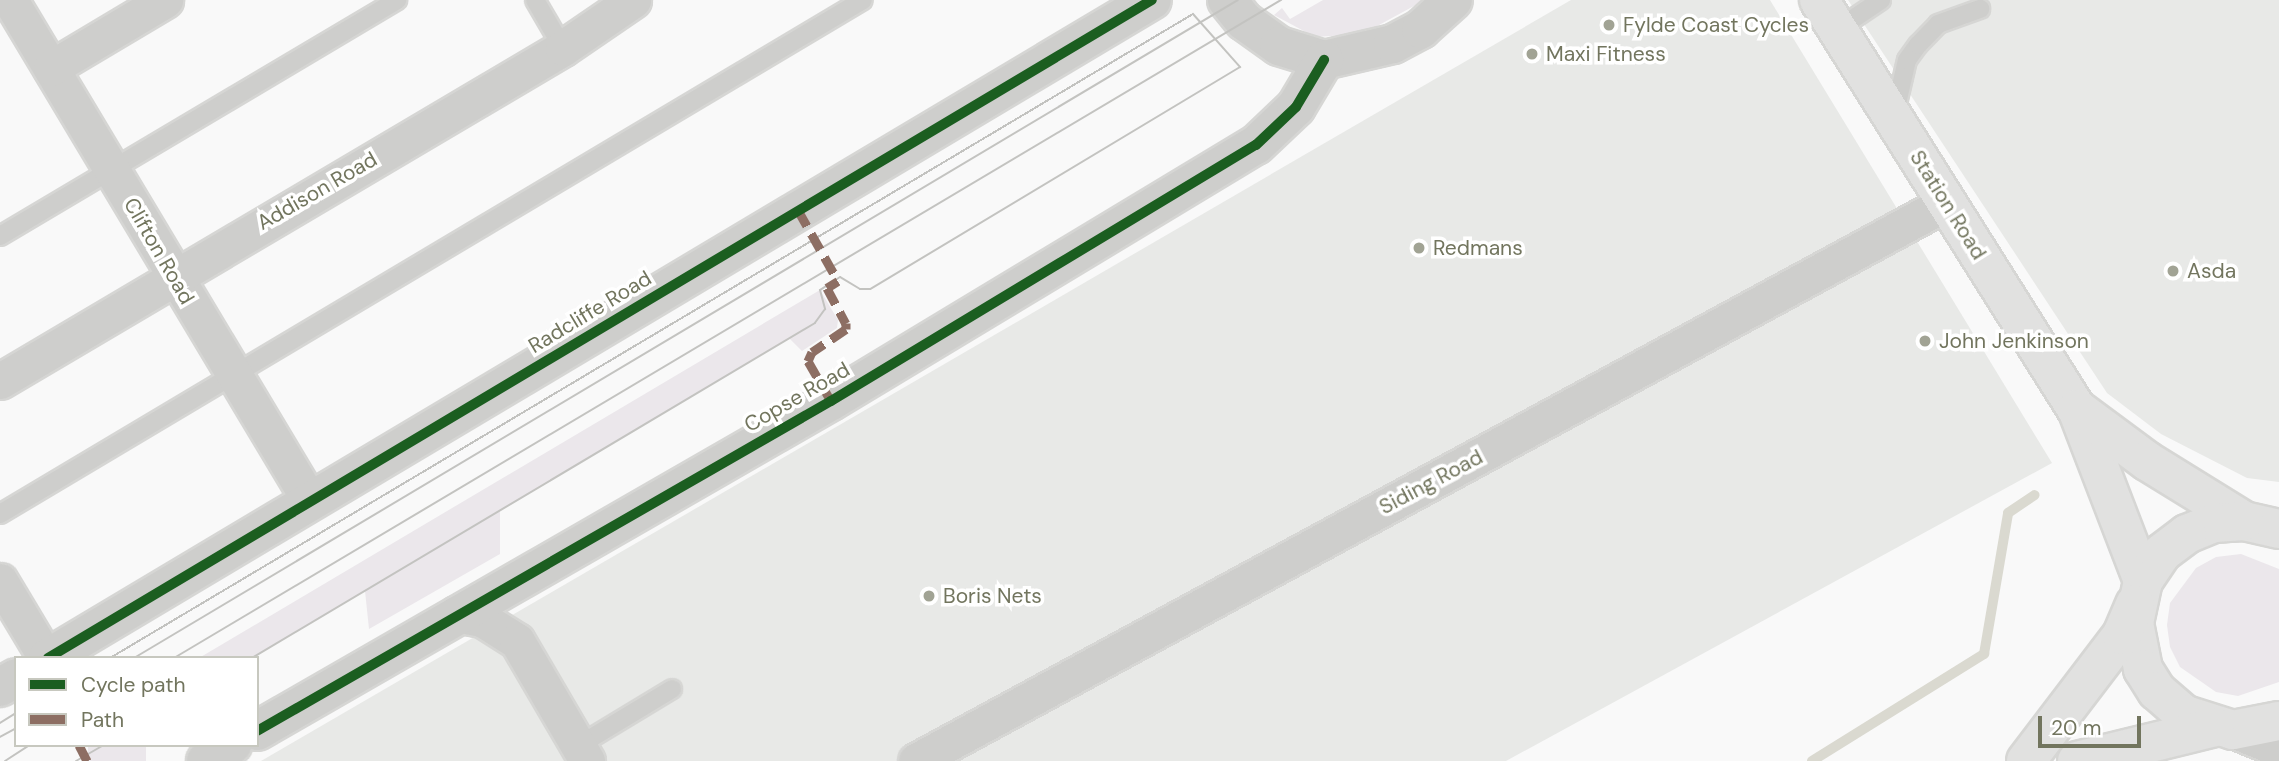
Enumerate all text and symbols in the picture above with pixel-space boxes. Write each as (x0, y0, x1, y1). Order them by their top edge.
place label: Fylde Coast Cycles (1623, 12, 1809, 38)
marker: Fylde Coast Cycles (1601, 17, 1617, 33)
place label: Maxi Fitness (1546, 41, 1666, 67)
marker: Maxi Fitness (1524, 46, 1540, 62)
street label: Station Road (1905, 146, 1991, 264)
street label: Addison Road (253, 147, 381, 235)
street label: Clifton Road (118, 193, 200, 309)
place label: Redmans (1433, 235, 1523, 261)
marker: Redmans (1411, 240, 1427, 256)
place label: Asda (2187, 258, 2236, 284)
marker: Asda (2165, 263, 2181, 279)
street label: Radcliffe Road (524, 265, 656, 359)
place label: John Jenkinson (1939, 328, 2089, 354)
marker: John Jenkinson (1917, 333, 1933, 349)
street label: Copse Road (740, 357, 854, 437)
street label: Siding Road (1375, 444, 1487, 520)
place label: Boris Nets (943, 583, 1042, 609)
marker: Boris Nets (921, 588, 937, 604)
legend (14, 656, 259, 747)
text: Cycle path (81, 671, 186, 699)
scale bar (2041, 702, 2144, 746)
text: Path (81, 706, 124, 734)
text: 20 m (2051, 714, 2102, 742)

